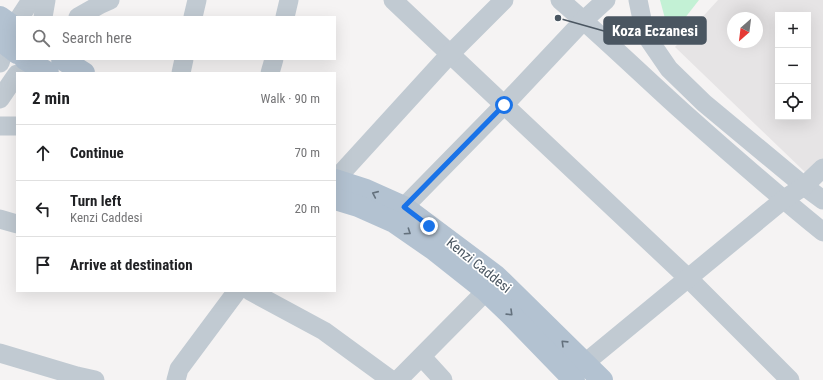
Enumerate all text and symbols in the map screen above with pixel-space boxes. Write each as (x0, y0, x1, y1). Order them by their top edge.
north arrow (727, 12, 763, 48)
map controls (775, 12, 811, 120)
button: + (775, 12, 811, 48)
search box (16, 16, 336, 60)
callout: Koza Eczanesi (604, 17, 706, 44)
text: Koza Eczanesi (612, 22, 698, 40)
icon: search (30, 27, 52, 49)
text: Search here (62, 29, 132, 47)
button: − (775, 48, 811, 84)
button: locate (775, 84, 811, 120)
text: 2 min (32, 88, 70, 108)
text: Walk · 90 m (260, 91, 320, 106)
route start (495, 96, 513, 114)
icon: ahead (32, 142, 54, 164)
text: Continue (70, 144, 124, 162)
text: 70 m (294, 145, 320, 160)
one-way arrow (372, 191, 380, 199)
text: Turn left (70, 192, 121, 210)
icon: left (32, 198, 54, 220)
text: 20 m (294, 201, 320, 216)
text: Kenzi Caddesi (70, 210, 143, 225)
route end (420, 217, 438, 235)
one-way arrow (404, 227, 411, 234)
street label: Kenzi Caddesi (444, 234, 514, 296)
icon: arrive (32, 254, 54, 276)
text: Arrive at destination (70, 256, 193, 274)
one-way arrow (505, 308, 513, 316)
one-way arrow (561, 340, 569, 348)

